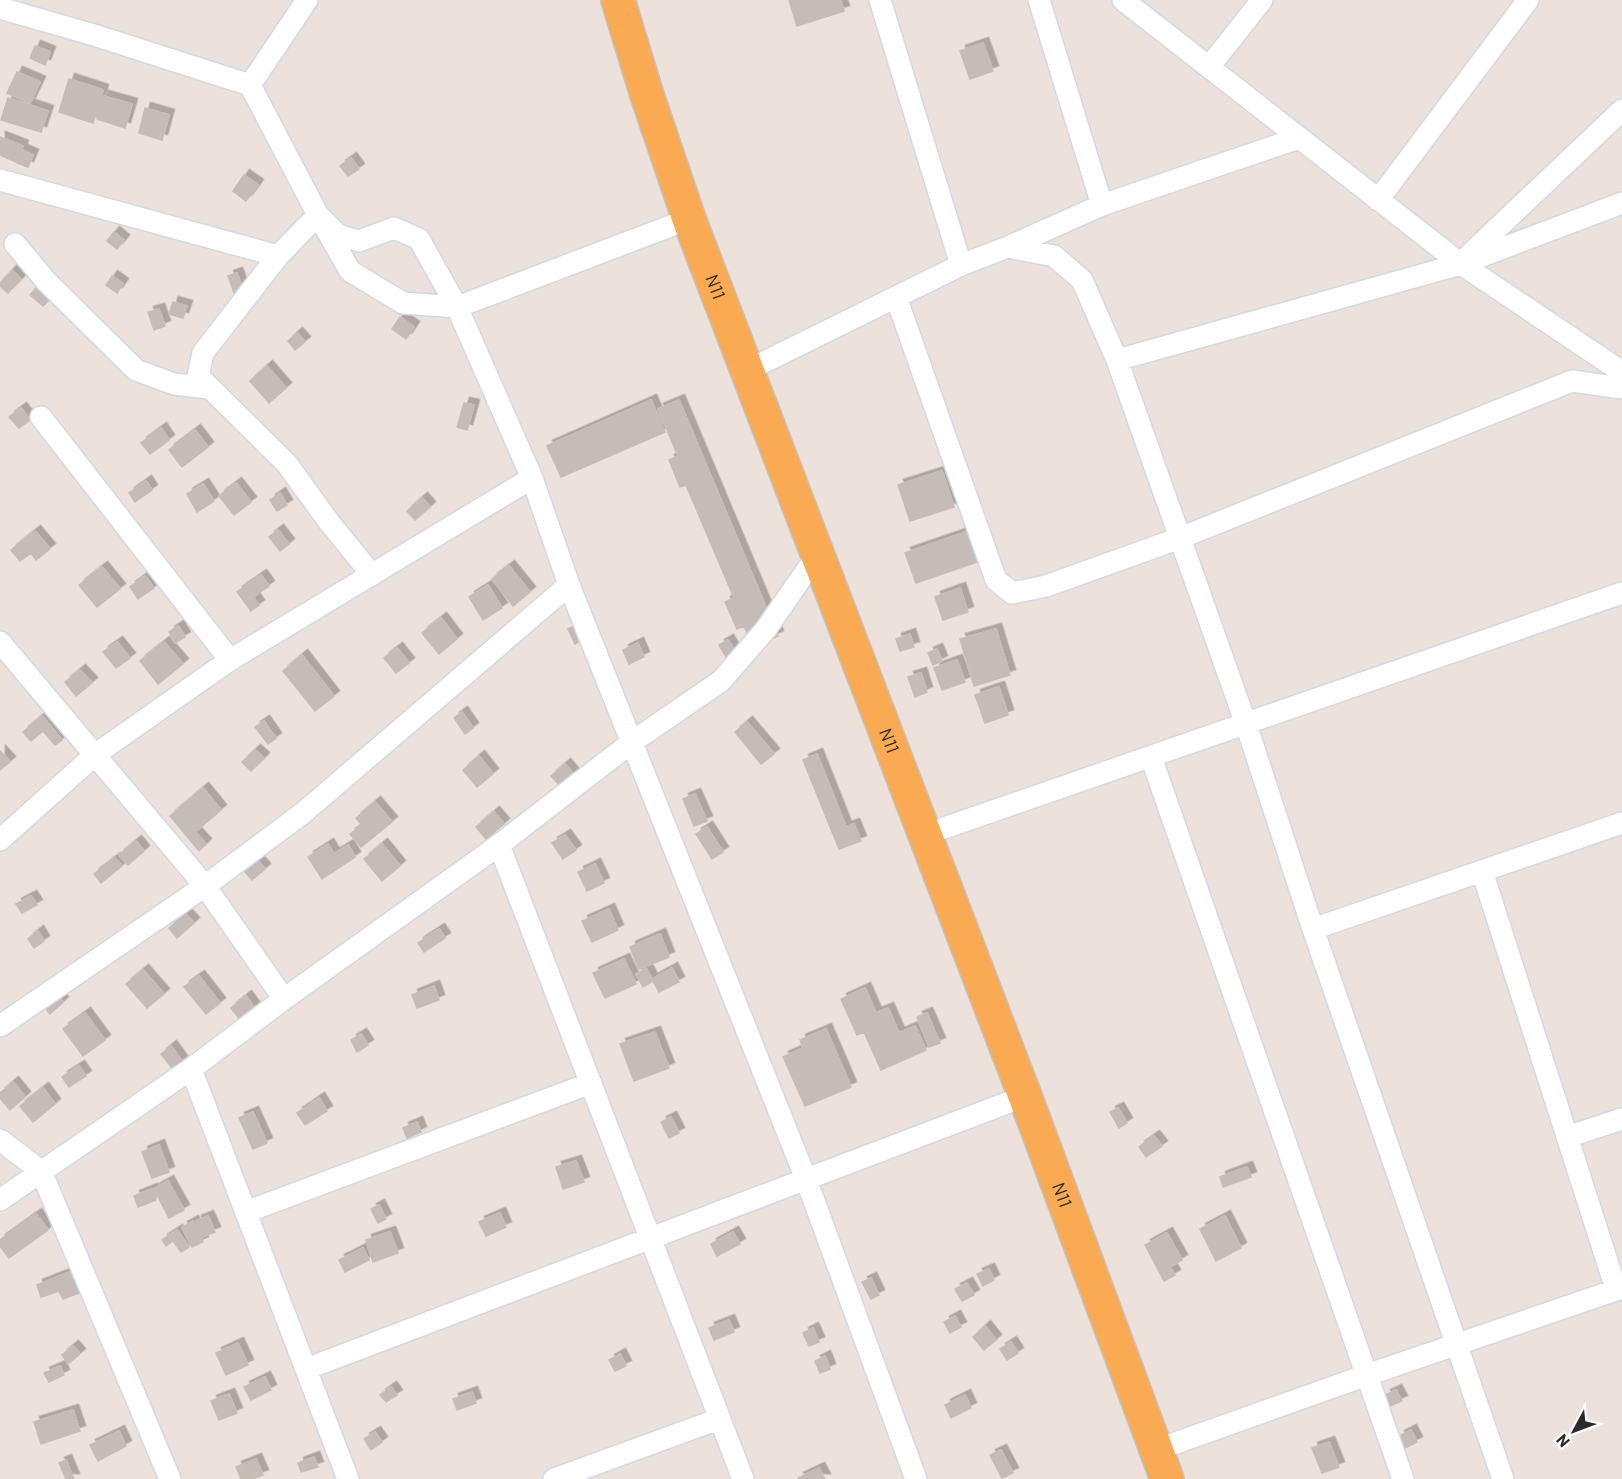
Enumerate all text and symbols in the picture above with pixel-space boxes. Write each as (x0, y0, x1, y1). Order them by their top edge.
street label: N11 (701, 271, 731, 302)
street label: N11 (875, 725, 905, 756)
street label: N11 (1048, 1179, 1077, 1210)
north arrow (1544, 1401, 1604, 1461)
text: N (1552, 1431, 1573, 1451)

